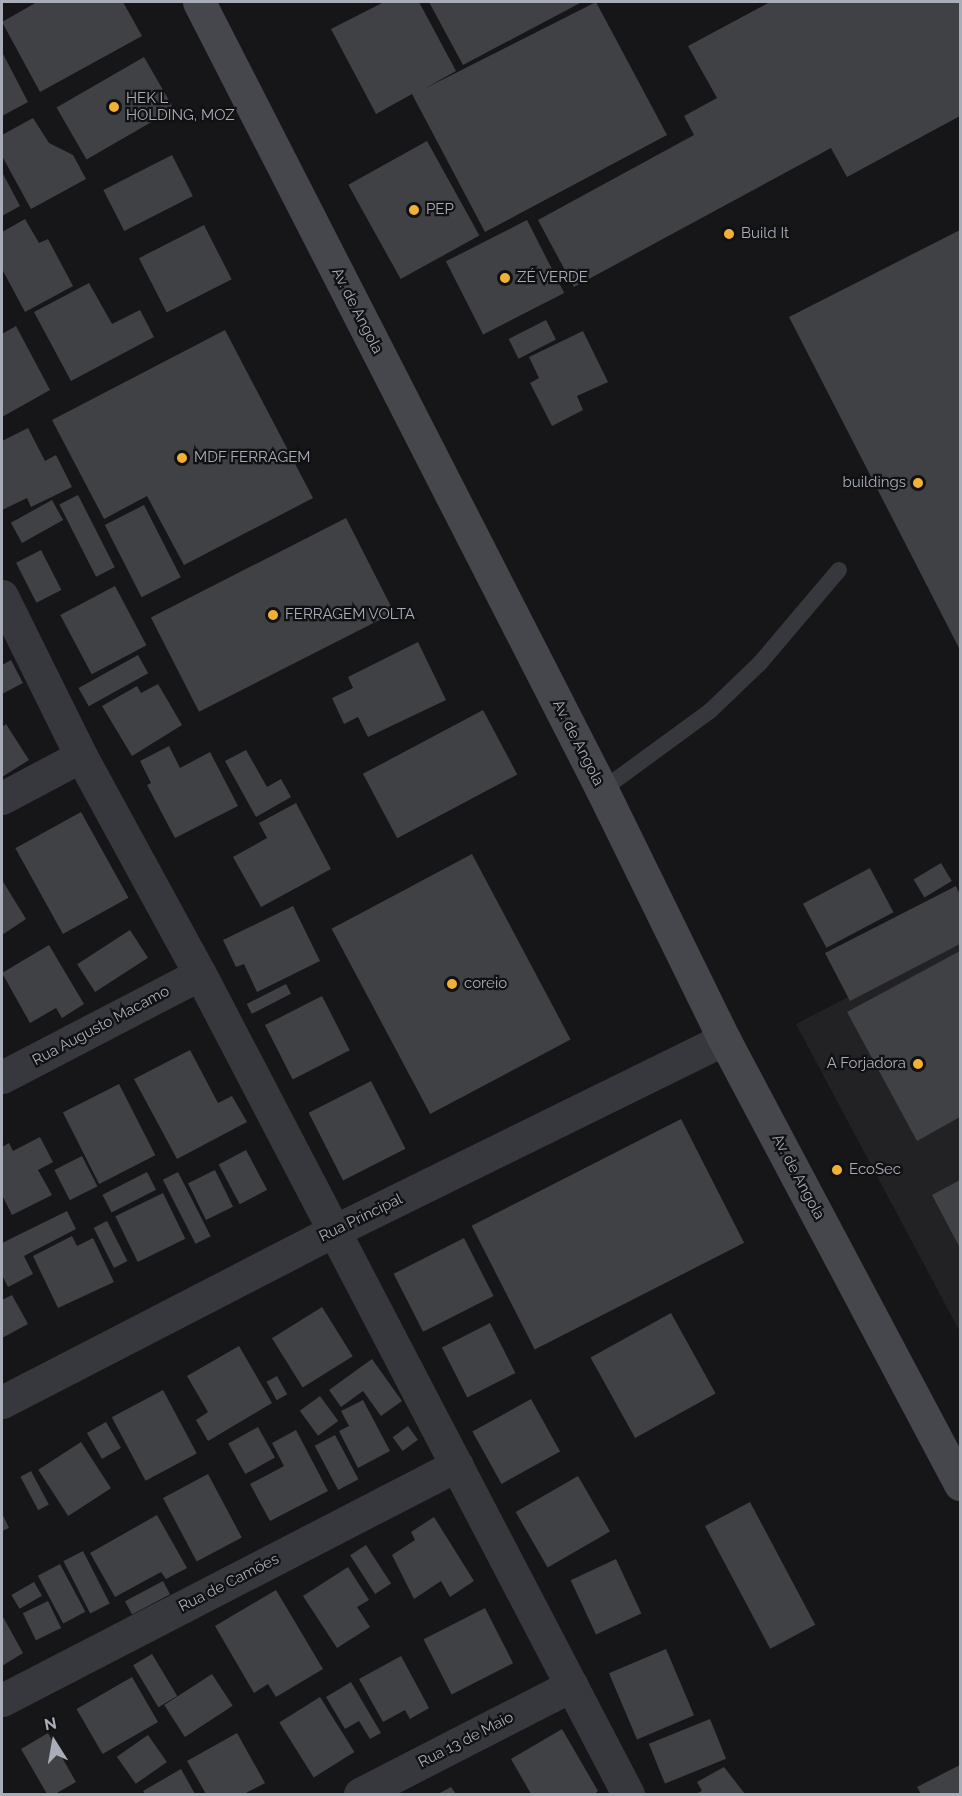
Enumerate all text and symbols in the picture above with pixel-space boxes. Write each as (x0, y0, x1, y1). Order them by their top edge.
place label: HEK L HOLDING, MOZ (126, 89, 235, 124)
marker: HEK L HOLDING, MOZ (107, 100, 121, 114)
place label: PEP (426, 201, 454, 219)
marker: PEP (407, 203, 421, 217)
place label: Build It (741, 225, 789, 243)
marker: Build It (722, 227, 736, 241)
street label: Av. de Angola (328, 265, 386, 357)
place label: ZÉ VERDE (517, 269, 588, 287)
marker: ZÉ VERDE (498, 271, 512, 285)
place label: MDF FERRAGEM (194, 449, 311, 467)
marker: MDF FERRAGEM (175, 451, 189, 465)
place label: buildings (843, 474, 906, 492)
marker: buildings (911, 476, 925, 490)
place label: FERRAGEM VOLTA (285, 606, 416, 624)
marker: FERRAGEM VOLTA (266, 608, 280, 622)
street label: Av. de Angola (549, 697, 607, 789)
place label: coreio (464, 975, 507, 993)
marker: coreio (445, 977, 459, 991)
street label: Rua Augusto Macamo (29, 982, 173, 1070)
place label: A Forjadora (826, 1055, 906, 1073)
marker: A Forjadora (911, 1057, 925, 1071)
street label: Av. de Angola (768, 1131, 828, 1223)
place label: EcoSec (849, 1161, 901, 1179)
marker: EcoSec (830, 1163, 844, 1177)
street label: Rua Principal (317, 1190, 405, 1246)
street label: Rua de Camões (176, 1550, 282, 1616)
street label: Rua 13 de Maio (415, 1708, 517, 1772)
north arrow (24, 1712, 84, 1772)
text: N (43, 1713, 58, 1734)

